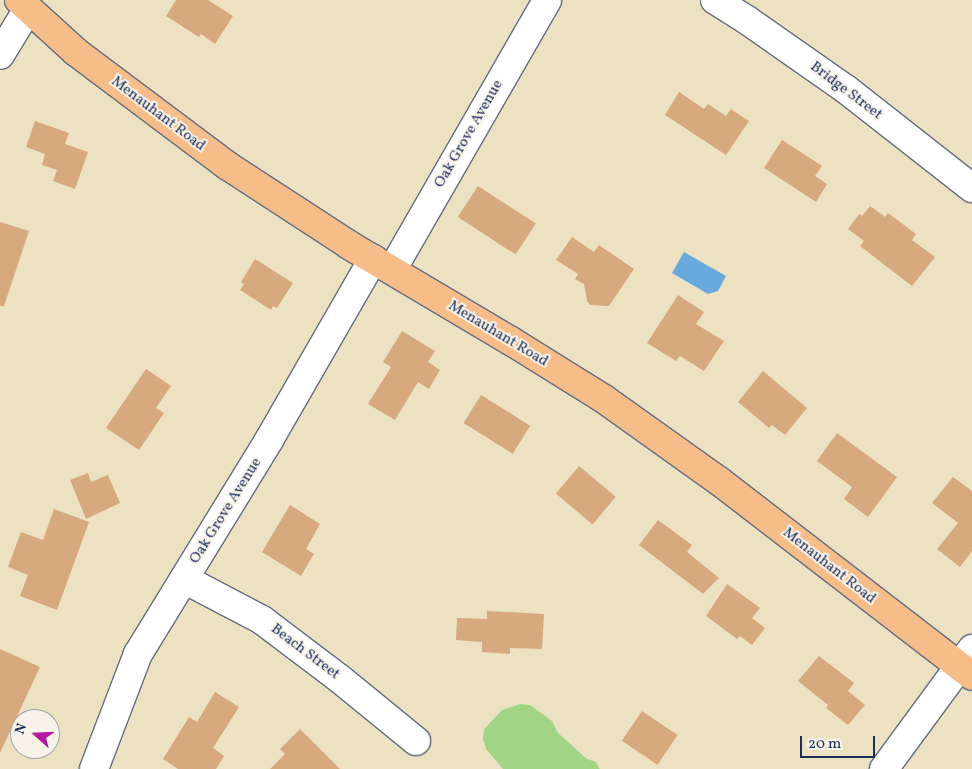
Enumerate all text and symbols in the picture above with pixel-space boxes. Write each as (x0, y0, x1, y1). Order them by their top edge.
street label: Bridge Street (806, 58, 886, 124)
street label: Menauhant Road (107, 73, 209, 155)
street label: Oak Grove Avenue (431, 77, 507, 191)
street label: Menauhant Road (445, 297, 551, 371)
street label: Oak Grove Avenue (186, 455, 266, 567)
street label: Menauhant Road (779, 524, 879, 608)
street label: Beach Street (267, 620, 343, 684)
north arrow (10, 709, 60, 759)
text: N (11, 721, 32, 737)
scale bar (802, 726, 877, 758)
text: 20 m (808, 734, 841, 755)

